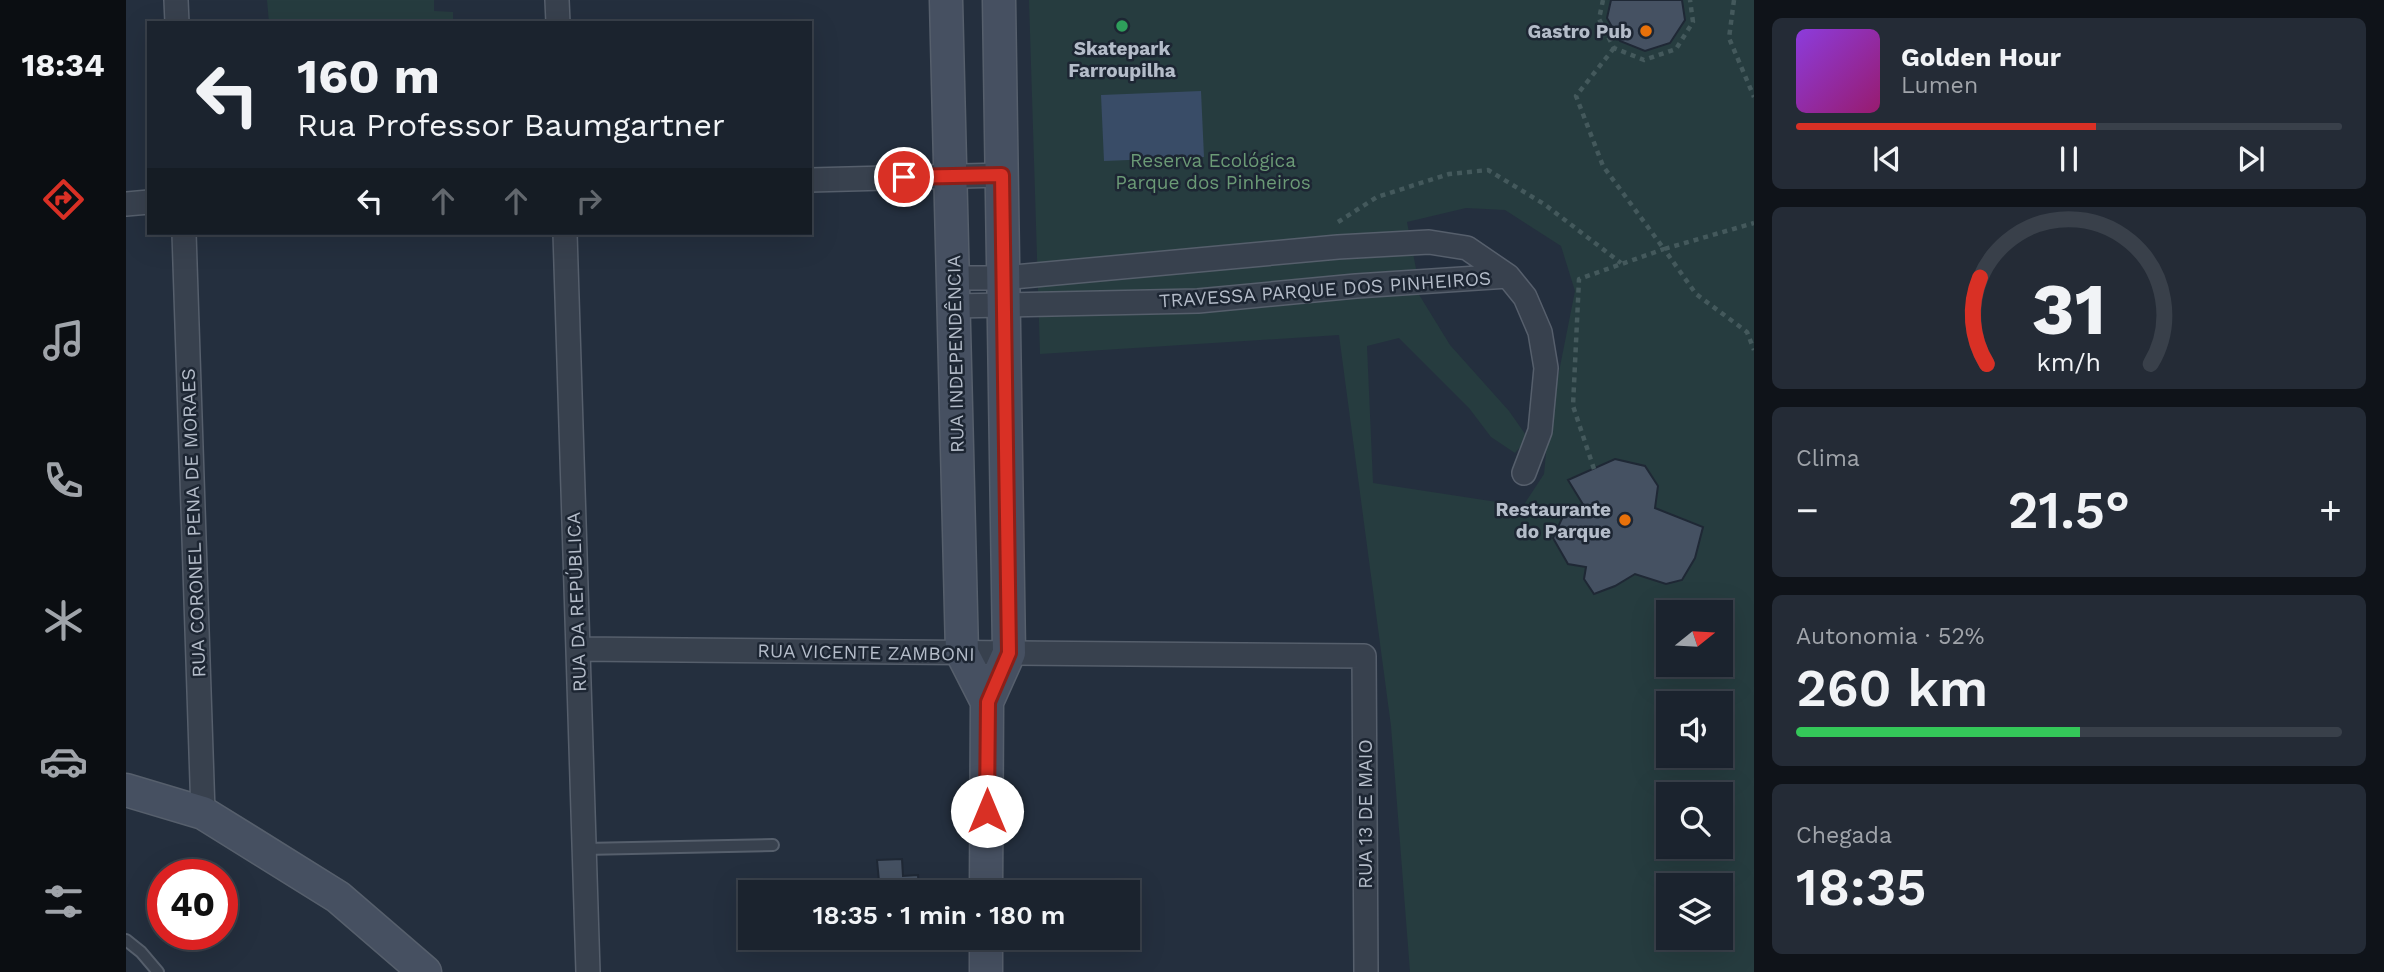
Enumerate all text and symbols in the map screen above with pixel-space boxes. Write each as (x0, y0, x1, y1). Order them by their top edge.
marker: Skatepark Farroupilha (1114, 18, 1130, 34)
place label: Gastro Pub (1528, 20, 1632, 43)
marker: Gastro Pub (1638, 23, 1654, 39)
place label: Skatepark Farroupilha (1068, 37, 1176, 82)
text: Golden Hour (1901, 42, 2061, 72)
text: 18:34 (21, 46, 105, 84)
text: 160 m (297, 47, 440, 105)
icon: left (182, 49, 273, 140)
text: Lumen (1901, 72, 1978, 99)
text: Rua Professor Baumgartner (297, 106, 725, 144)
icon: previous (1868, 140, 1906, 178)
icon: pause (2050, 140, 2088, 178)
icon: next (2232, 140, 2270, 178)
pin (874, 147, 934, 207)
park label: Reserva Ecológica Parque dos Pinheiros (1115, 149, 1311, 194)
icon: arrive (885, 158, 923, 196)
icon: directions (39, 175, 88, 224)
icon: left (351, 182, 389, 220)
icon: ahead (424, 182, 462, 220)
icon: ahead (497, 182, 535, 220)
icon: right (570, 182, 608, 220)
street label: RUA INDEPENDÊNCIA (942, 254, 969, 453)
street label: TRAVESSA PARQUE DOS PINHEIROS (1158, 266, 1492, 313)
text: 31 (2032, 266, 2106, 352)
icon: music (39, 316, 88, 365)
text: km/h (2037, 347, 2101, 376)
street label: RUA CORONEL PENA DE MORAES (177, 368, 210, 678)
text: Clima (1796, 445, 1860, 472)
icon: phone (39, 456, 88, 505)
text: 21.5° (2008, 480, 2130, 541)
text: − (1796, 488, 1819, 532)
text: + (2319, 488, 2342, 532)
place label: Restaurante do Parque (1496, 498, 1611, 543)
street label: RUA DA REPÚBLICA (562, 511, 591, 692)
marker: Restaurante do Parque (1617, 512, 1633, 528)
icon: climate (39, 596, 88, 645)
north arrow (1656, 600, 1732, 677)
map controls (1656, 600, 1733, 950)
text: Autonomia · 52% (1796, 623, 1985, 650)
street label: RUA VICENTE ZAMBONI (757, 639, 975, 666)
text: 260 km (1796, 658, 1988, 719)
button: sound (1656, 691, 1733, 768)
icon: car (39, 737, 88, 786)
street label: RUA 13 DE MAIO (1354, 739, 1377, 889)
position arrow (950, 774, 1024, 848)
button: search (1656, 782, 1733, 859)
text: Chegada (1796, 822, 1892, 849)
text: 18:35 (1796, 857, 1927, 918)
speed limit sign: 40 (147, 859, 238, 950)
button: layers (1656, 873, 1733, 950)
icon: filters (39, 877, 88, 926)
text: 18:35 · 1 min · 180 m (813, 900, 1065, 930)

